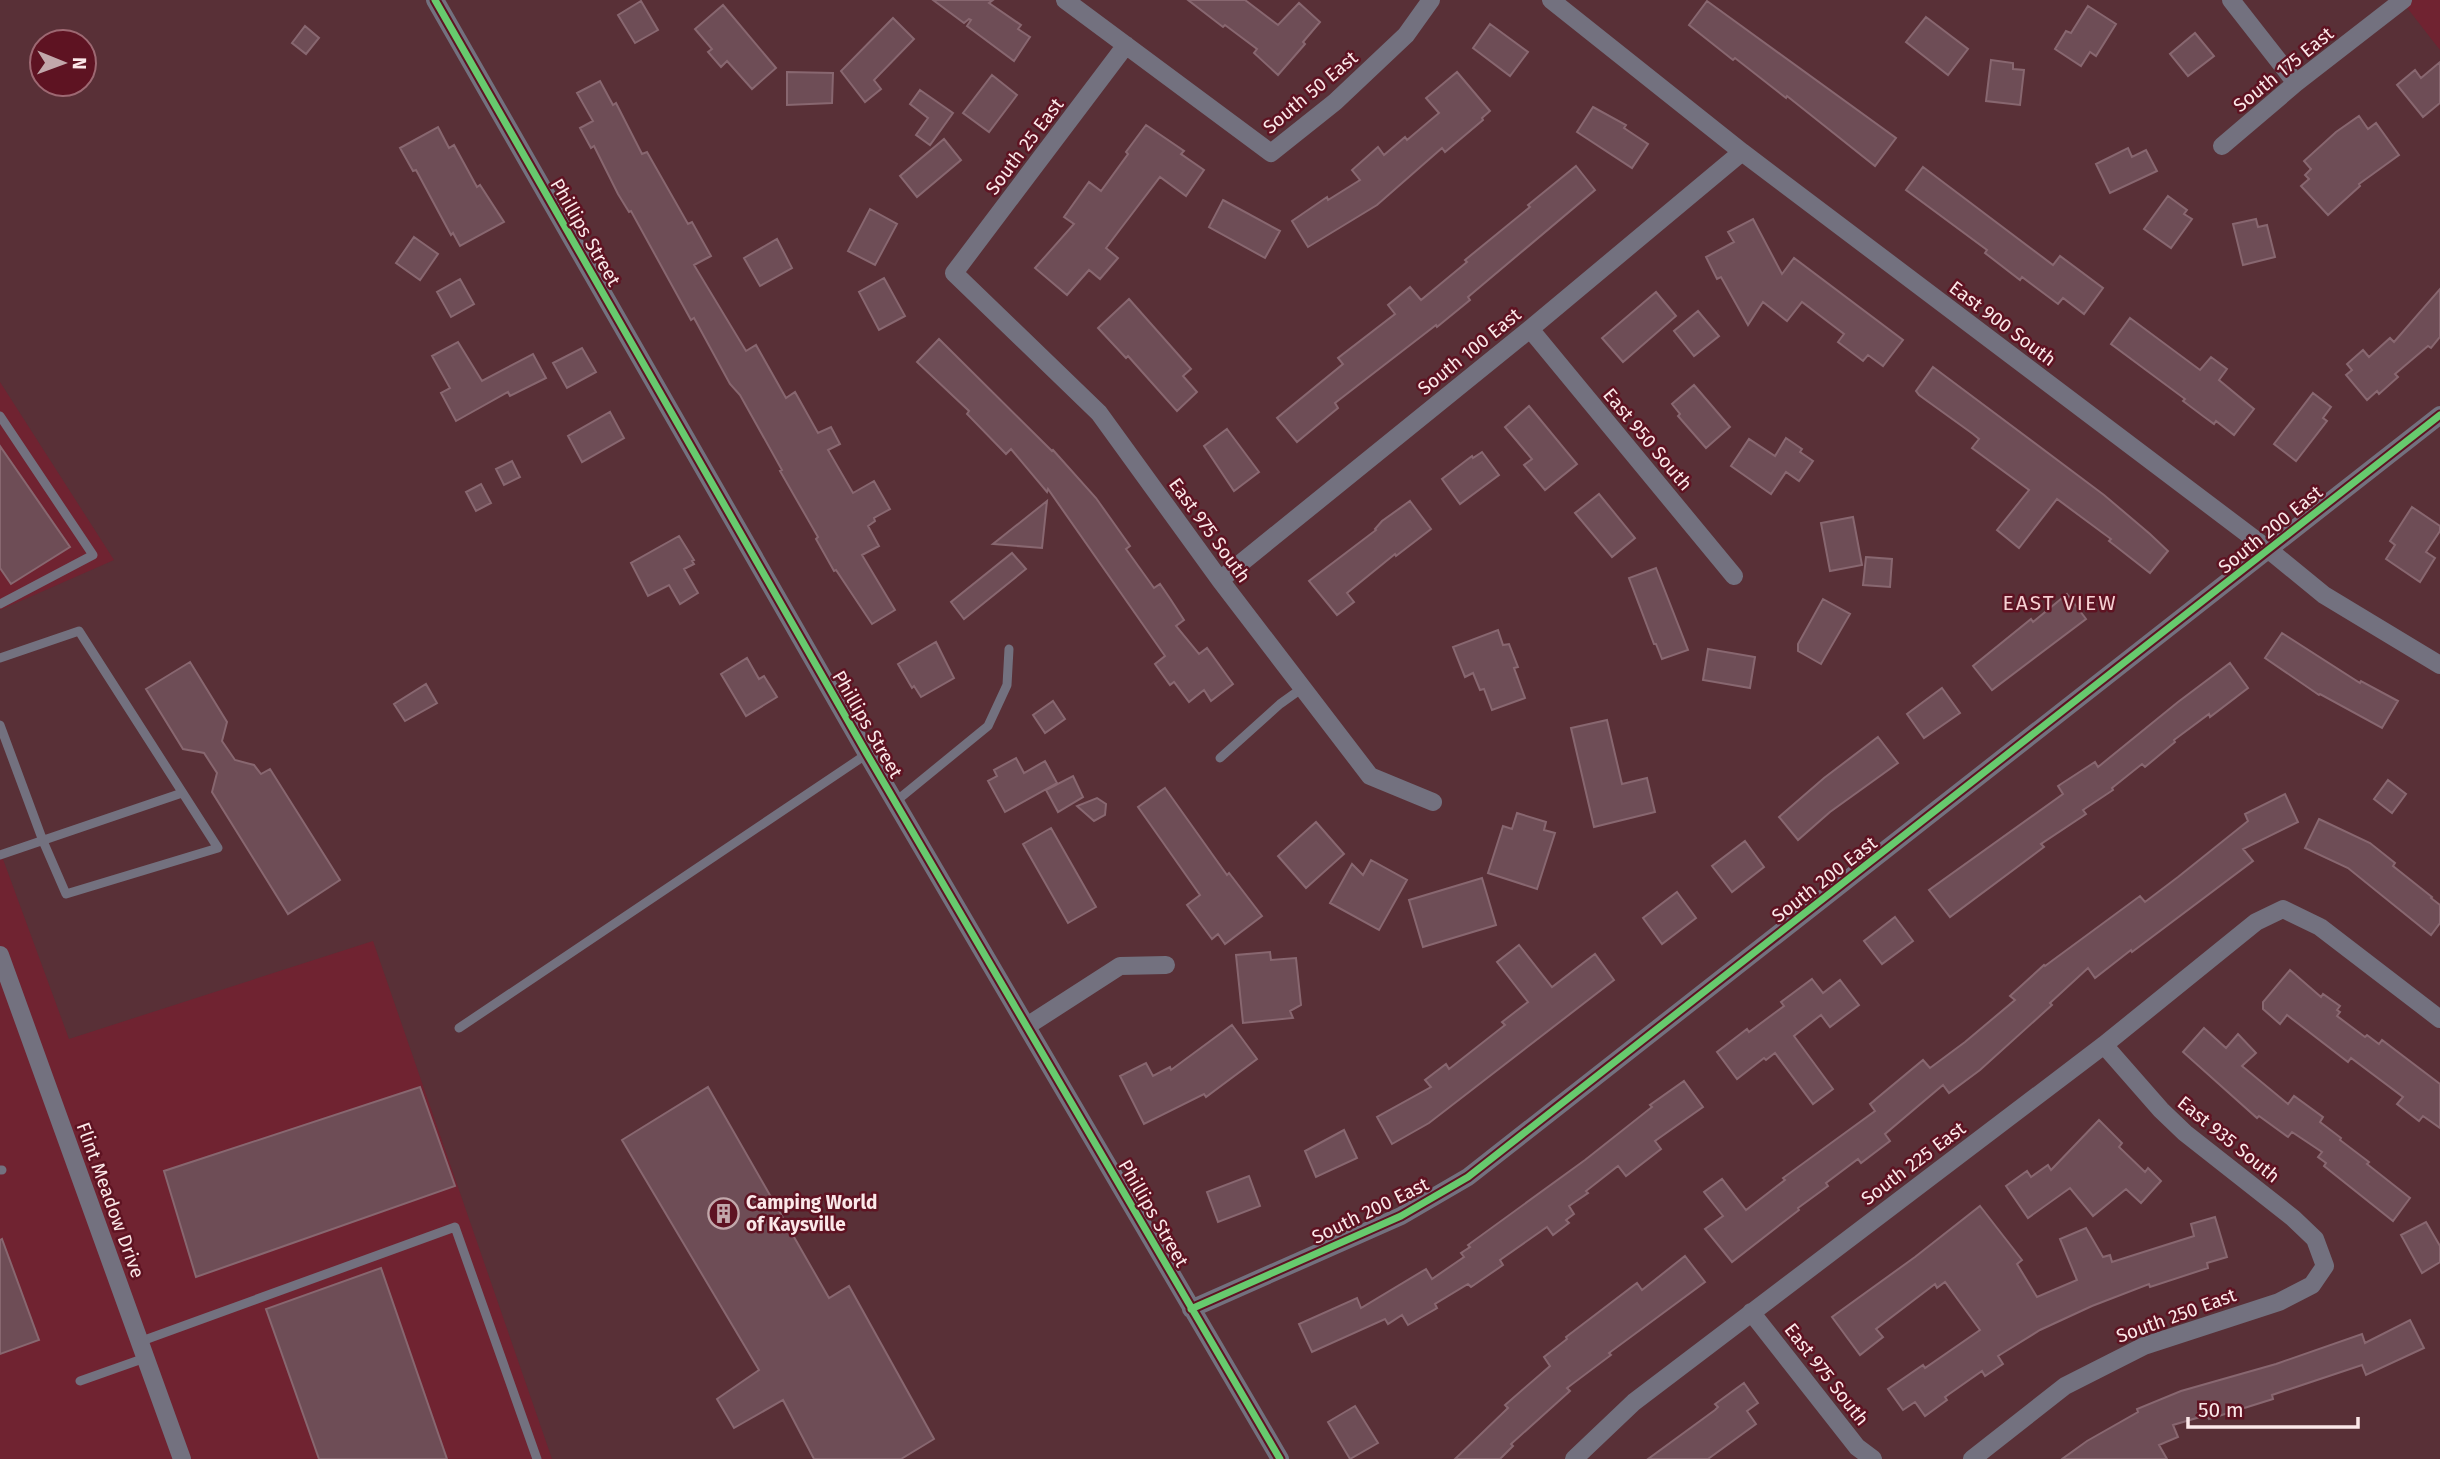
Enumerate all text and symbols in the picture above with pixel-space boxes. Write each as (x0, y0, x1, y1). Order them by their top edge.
street label: South 175 East (2229, 22, 2338, 117)
north arrow (28, 28, 98, 98)
street label: South 50 East (1258, 46, 1362, 139)
text: N (68, 57, 91, 70)
street label: South 25 East (981, 93, 1068, 199)
street label: Phillips Street (546, 174, 626, 290)
street label: East 900 South (1945, 276, 2061, 371)
street label: South 100 East (1413, 303, 1526, 400)
street label: East 950 South (1598, 383, 1697, 495)
street label: East 975 South (1164, 473, 1255, 587)
street label: South 200 East (2214, 480, 2327, 578)
district label: EAST VIEW (2002, 590, 2118, 616)
street label: Phillips Street (828, 666, 908, 782)
street label: South 200 East (1767, 831, 1882, 928)
street label: East 935 South (2173, 1091, 2284, 1188)
street label: South 225 East (1857, 1117, 1970, 1210)
street label: Flint Meadow Drive (72, 1119, 149, 1281)
street label: Phillips Street (1114, 1155, 1194, 1271)
street label: South 200 East (1308, 1172, 1432, 1249)
place label: Camping World of Kaysville (746, 1191, 877, 1236)
building icon: Camping World of Kaysville (706, 1196, 740, 1230)
street label: South 250 East (2113, 1283, 2239, 1348)
street label: East 975 South (1779, 1318, 1874, 1430)
scale bar (2188, 1386, 2358, 1430)
text: 50 m (2198, 1397, 2244, 1423)

